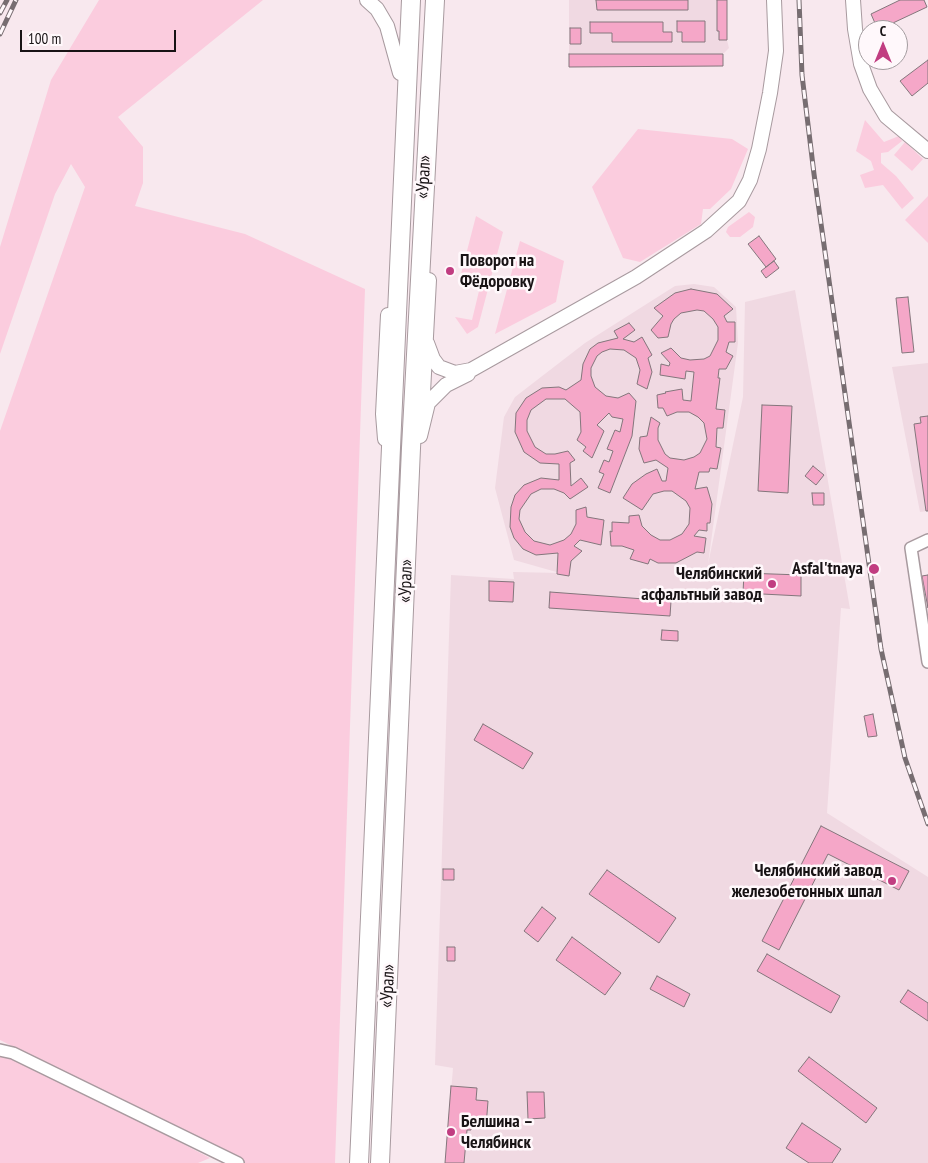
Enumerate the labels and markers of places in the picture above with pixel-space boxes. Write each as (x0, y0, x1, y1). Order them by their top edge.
place label: Поворот на Фёдоровку (460, 250, 534, 292)
marker: Поворот на Фёдоровку (444, 265, 456, 277)
place label: Asfal'tnaya (792, 558, 863, 580)
marker: Asfal'tnaya (867, 562, 881, 576)
place label: Челябинский асфальтный завод (641, 563, 762, 606)
marker: Челябинский асфальтный завод (766, 578, 778, 590)
place label: Челябинский завод железобетонных шпал (732, 860, 882, 902)
marker: Челябинский завод железобетонных шпал (886, 875, 898, 887)
place label: Белшина – Челябинск (461, 1111, 533, 1154)
marker: Белшина – Челябинск (445, 1126, 457, 1138)

